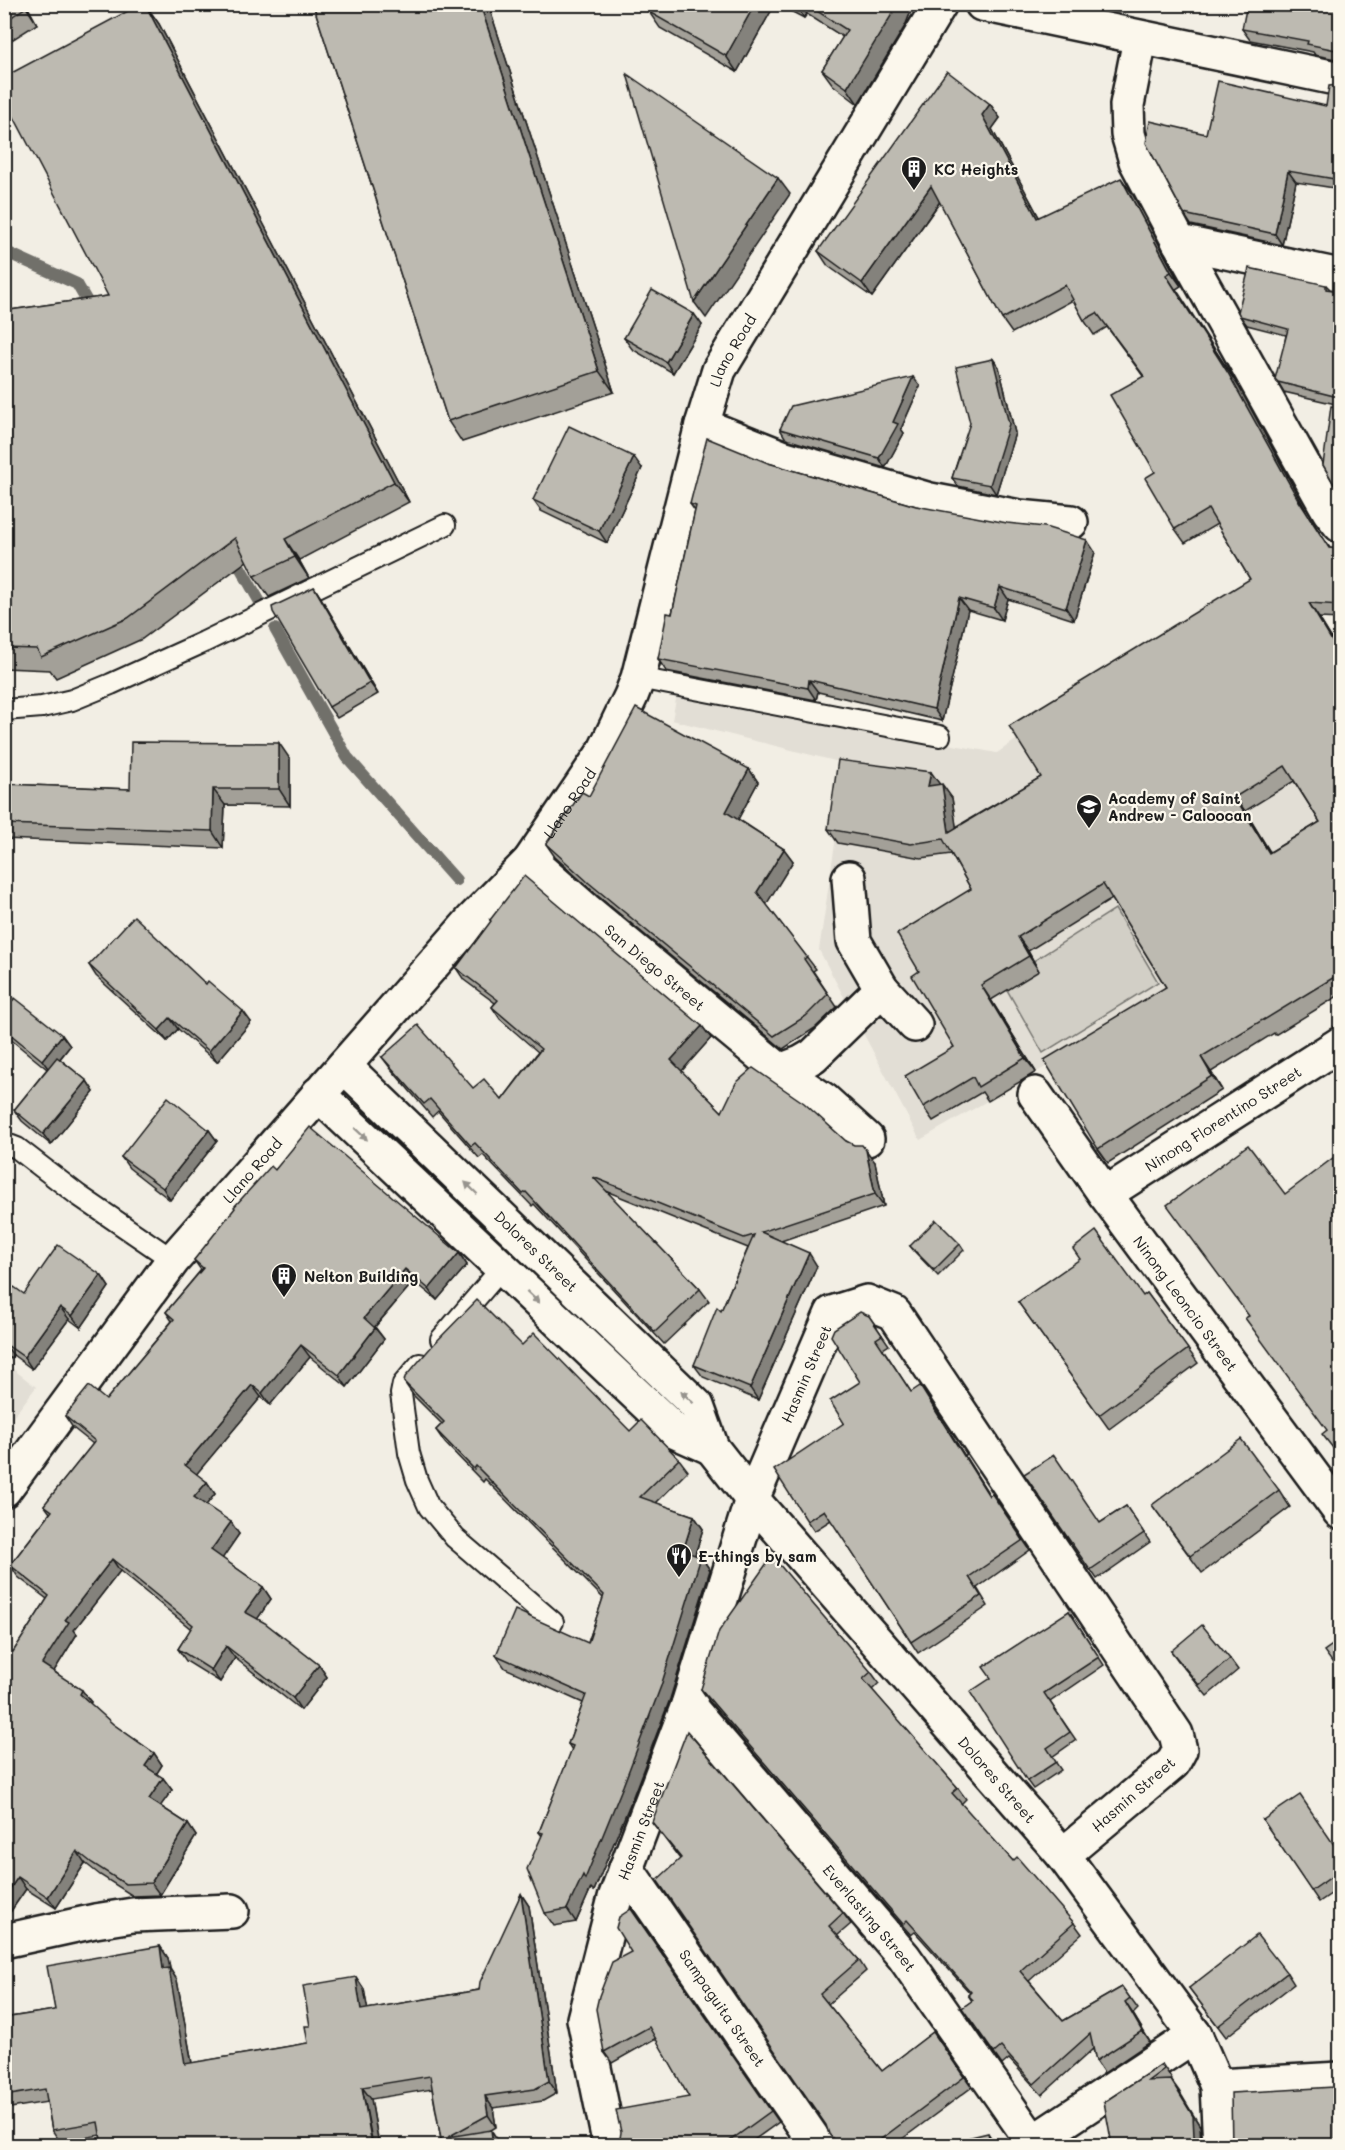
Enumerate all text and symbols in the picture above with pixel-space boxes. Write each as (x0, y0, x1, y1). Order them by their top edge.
building icon: KC Heights (899, 154, 929, 192)
place label: KC Heights (934, 159, 1018, 179)
street label: Llano Road (704, 310, 760, 389)
street label: Llano Road (538, 764, 600, 842)
place label: Academy of Saint Andrew - Caloocan (1108, 788, 1251, 825)
school or university icon: Academy of Saint Andrew - Caloocan (1074, 792, 1104, 830)
street label: San Diego Street (600, 919, 710, 1015)
street label: Ninong Florentino Street (1141, 1061, 1305, 1176)
one-way arrow (353, 1127, 367, 1141)
street label: Llano Road (218, 1133, 286, 1207)
one-way arrow (464, 1182, 478, 1196)
street label: Dolores Street (490, 1206, 582, 1296)
street label: Ninong Leoncio Street (1129, 1231, 1243, 1375)
building icon: Nelton Building (269, 1261, 299, 1299)
place label: Nelton Building (304, 1266, 418, 1286)
one-way arrow (525, 1290, 539, 1304)
street label: Hasmin Street (776, 1322, 836, 1426)
one-way arrow (680, 1390, 694, 1404)
restaurant icon: E-things by sam (664, 1541, 694, 1579)
place label: E-things by sam (698, 1546, 817, 1566)
street label: Dolores Street (954, 1732, 1040, 1827)
street label: Hasmin Street (1087, 1752, 1179, 1836)
street label: Hasmin Street (613, 1778, 669, 1883)
street label: Everlasting Street (819, 1860, 921, 1975)
street label: Sampaguita Street (675, 1945, 770, 2071)

